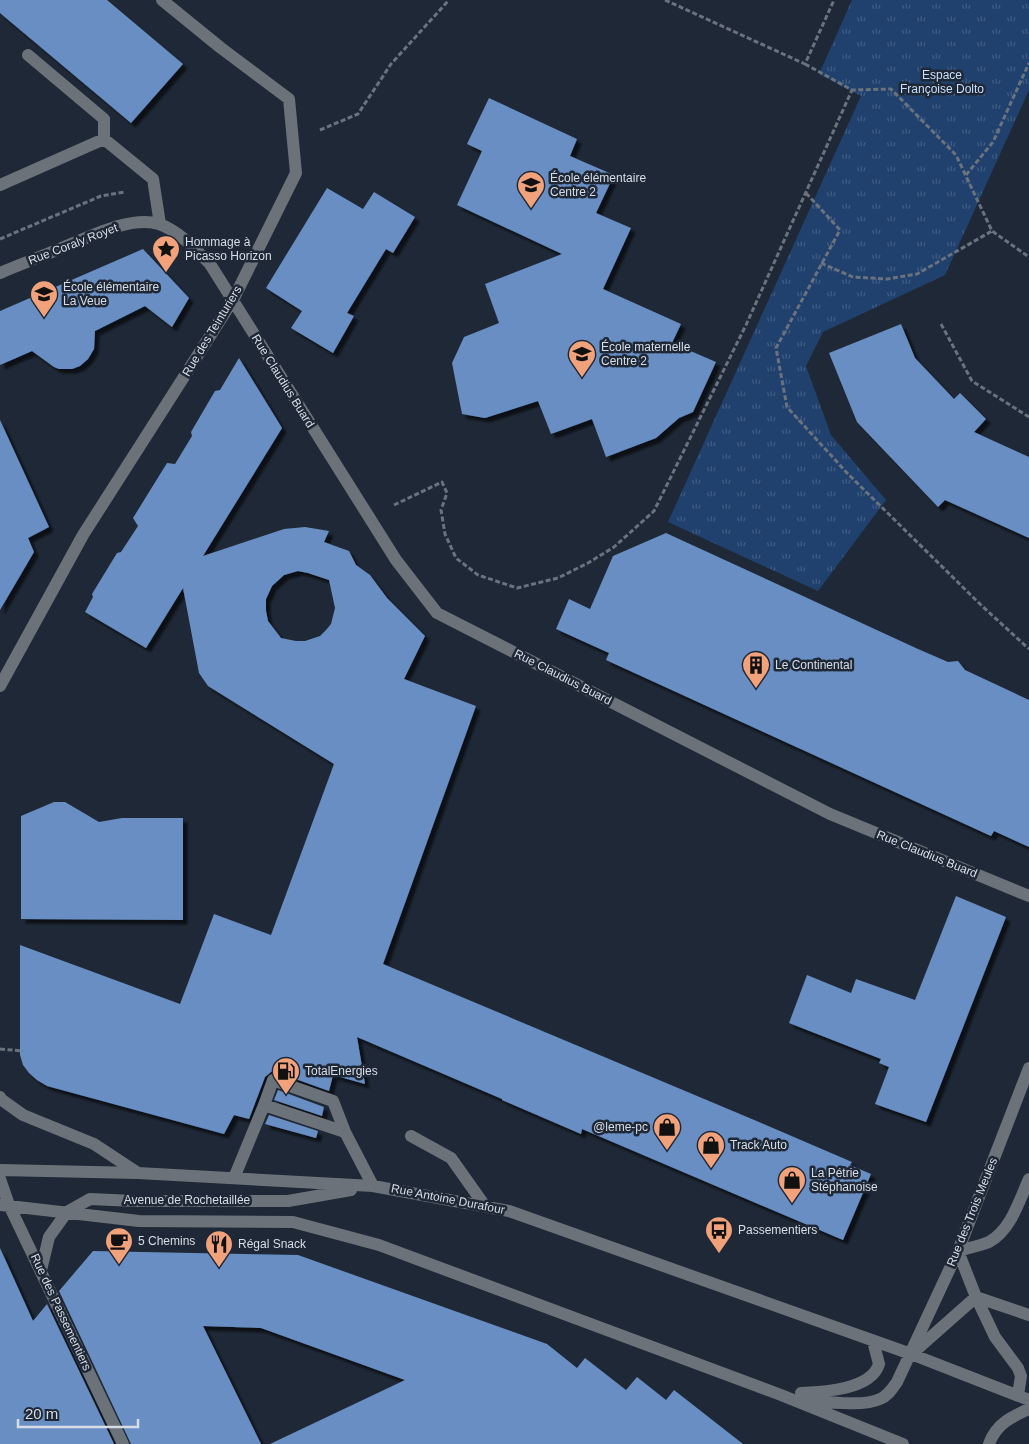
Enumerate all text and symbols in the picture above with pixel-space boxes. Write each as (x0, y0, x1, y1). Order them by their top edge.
park label: Espace Françoise Dolto (900, 68, 984, 96)
school or university icon: École élémentaire Centre 2 (516, 170, 546, 209)
place label: École élémentaire Centre 2 (550, 170, 646, 199)
street label: Rue Coraly Royet (26, 220, 120, 268)
place icon: Hommage à Picasso Horizon (151, 234, 181, 273)
place label: Hommage à Picasso Horizon (185, 235, 272, 263)
school or university icon: École élémentaire La Veue (29, 279, 59, 318)
place label: École élémentaire La Veue (63, 279, 159, 308)
street label: Rue des Teinturiers (179, 283, 245, 379)
street label: Rue Claudius Buard (249, 332, 317, 430)
school or university icon: École maternelle Centre 2 (567, 339, 597, 378)
place label: École maternelle Centre 2 (601, 339, 691, 368)
street label: Rue Claudius Buard (512, 646, 614, 708)
building icon: Le Continental (741, 650, 771, 689)
place label: Le Continental (775, 658, 852, 672)
street label: Rue Claudius Buard (875, 827, 979, 881)
fuel station icon: TotalEnergies (271, 1056, 301, 1095)
place label: TotalEnergies (305, 1064, 378, 1078)
shop icon: @leme-pc (652, 1112, 682, 1151)
place label: @leme-pc (593, 1120, 648, 1134)
shop icon: Track Auto (696, 1130, 726, 1169)
place label: Track Auto (730, 1138, 787, 1152)
street label: Rue des Trois Meules (944, 1156, 1000, 1268)
shop icon: La Pétrie Stéphanoise (777, 1165, 807, 1204)
place label: La Pétrie Stéphanoise (811, 1166, 878, 1194)
street label: Rue Antoine Durafour (390, 1181, 506, 1217)
street label: Avenue de Rochetaillée (124, 1193, 251, 1207)
bus stop icon: Passementiers (704, 1215, 734, 1254)
place label: Passementiers (738, 1223, 817, 1237)
cafe icon: 5 Chemins (104, 1226, 134, 1265)
restaurant icon: Régal Snack (204, 1229, 234, 1268)
place label: 5 Chemins (138, 1234, 195, 1248)
place label: Régal Snack (238, 1237, 307, 1251)
street label: Rue des Passementiers (28, 1251, 94, 1373)
scale bar (18, 1396, 138, 1428)
text: 20 m (25, 1405, 58, 1422)

